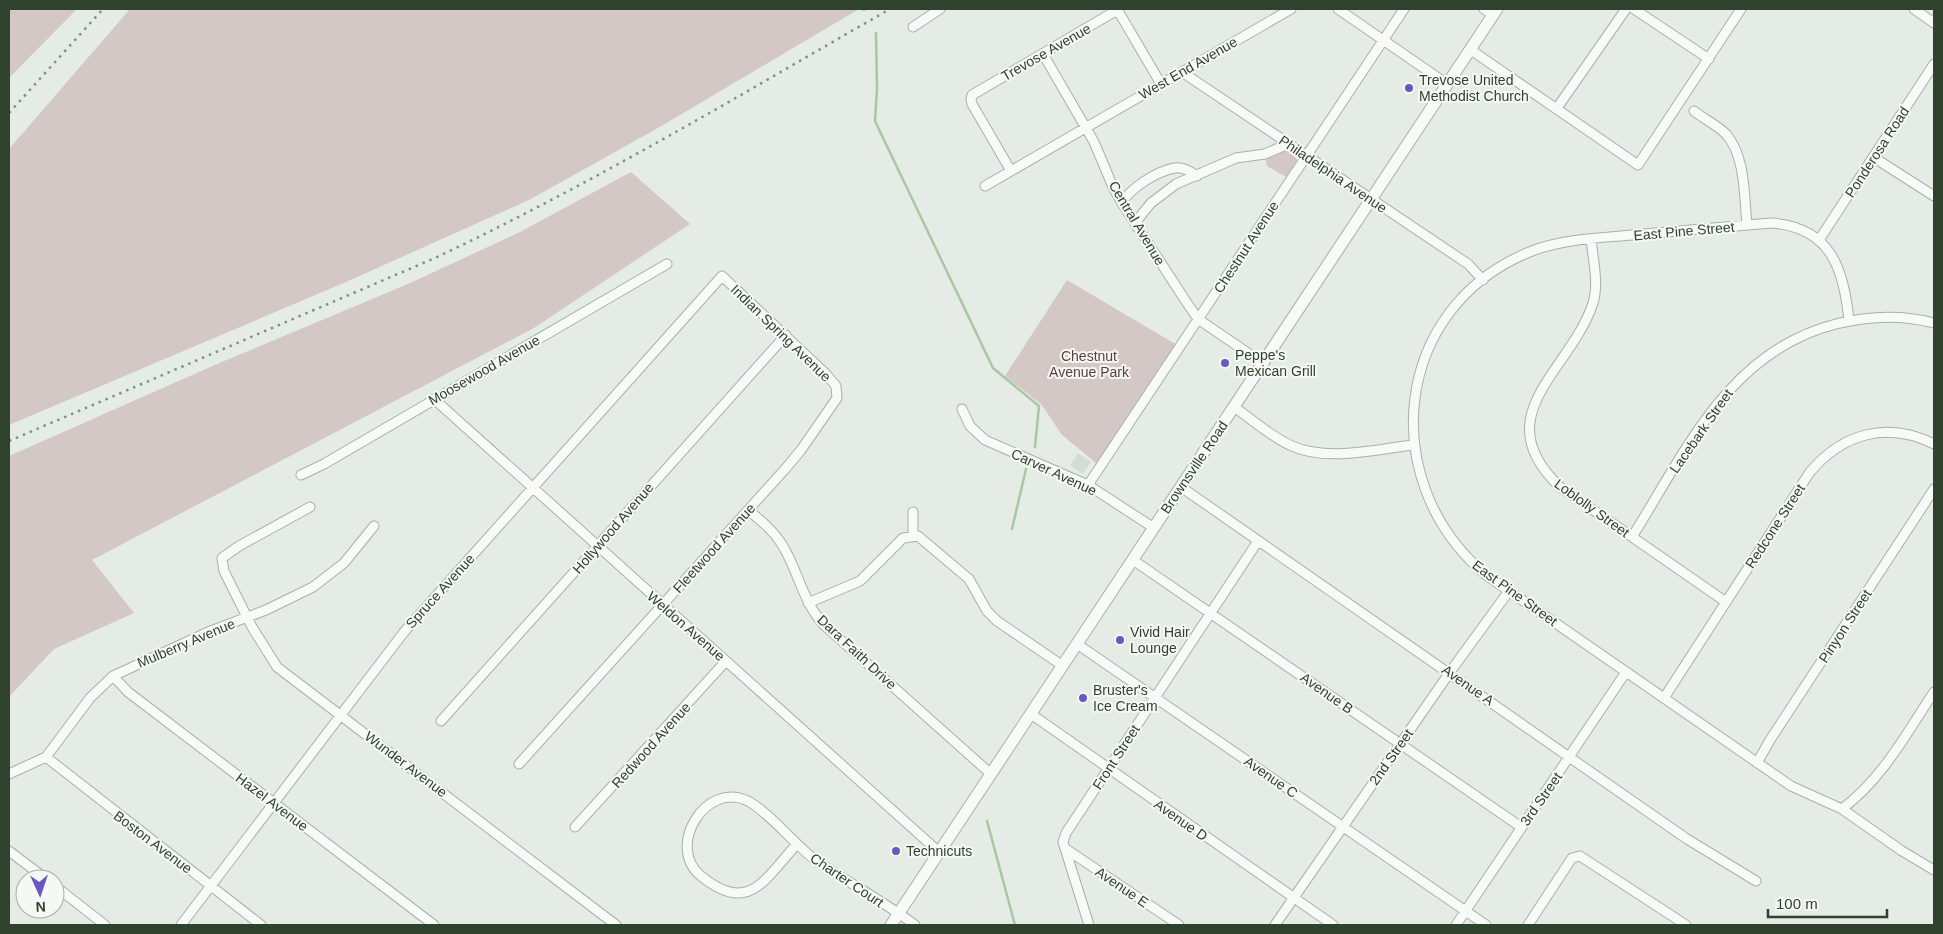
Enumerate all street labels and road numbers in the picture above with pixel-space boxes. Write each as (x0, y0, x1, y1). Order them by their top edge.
street label: Trevose Avenue (999, 20, 1094, 84)
street label: West End Avenue (1136, 33, 1240, 103)
street label: Ponderosa Road (1842, 104, 1912, 200)
street label: Philadelphia Avenue (1276, 132, 1390, 216)
street label: Central Avenue (1106, 178, 1169, 268)
street label: Chestnut Avenue (1210, 198, 1282, 296)
street label: East Pine Street (1633, 219, 1735, 243)
street label: Indian Spring Avenue (728, 281, 834, 385)
street label: Moosewood Avenue (426, 332, 543, 408)
street label: Lacebark Street (1666, 386, 1736, 476)
street label: Brownsville Road (1157, 418, 1231, 516)
street label: Carver Avenue (1009, 445, 1099, 499)
street label: Loblolly Street (1551, 475, 1633, 541)
street label: Hollywood Avenue (569, 479, 657, 577)
street label: Redcone Street (1742, 481, 1808, 571)
street label: Fleetwood Avenue (670, 500, 759, 596)
street label: Spruce Avenue (402, 550, 478, 632)
street label: East Pine Street (1469, 557, 1561, 629)
street label: Pinyon Street (1815, 586, 1875, 666)
street label: Weldon Avenue (644, 588, 728, 664)
street label: Dara Faith Drive (814, 611, 900, 693)
street label: Mulberry Avenue (135, 615, 238, 671)
street label: Avenue A (1439, 661, 1498, 709)
street label: Avenue B (1298, 669, 1356, 717)
street label: Redwood Avenue (608, 699, 694, 791)
street label: Front Street (1089, 722, 1143, 792)
street label: 2nd Street (1366, 726, 1416, 788)
street label: Wunder Avenue (362, 728, 451, 800)
street label: Avenue C (1241, 753, 1301, 801)
street label: 3rd Street (1517, 769, 1565, 829)
street label: Hazel Avenue (233, 770, 311, 834)
street label: Avenue D (1151, 796, 1211, 844)
street label: Boston Avenue (111, 807, 195, 877)
street label: Charter Court (807, 850, 887, 910)
street label: Avenue E (1092, 863, 1152, 911)

